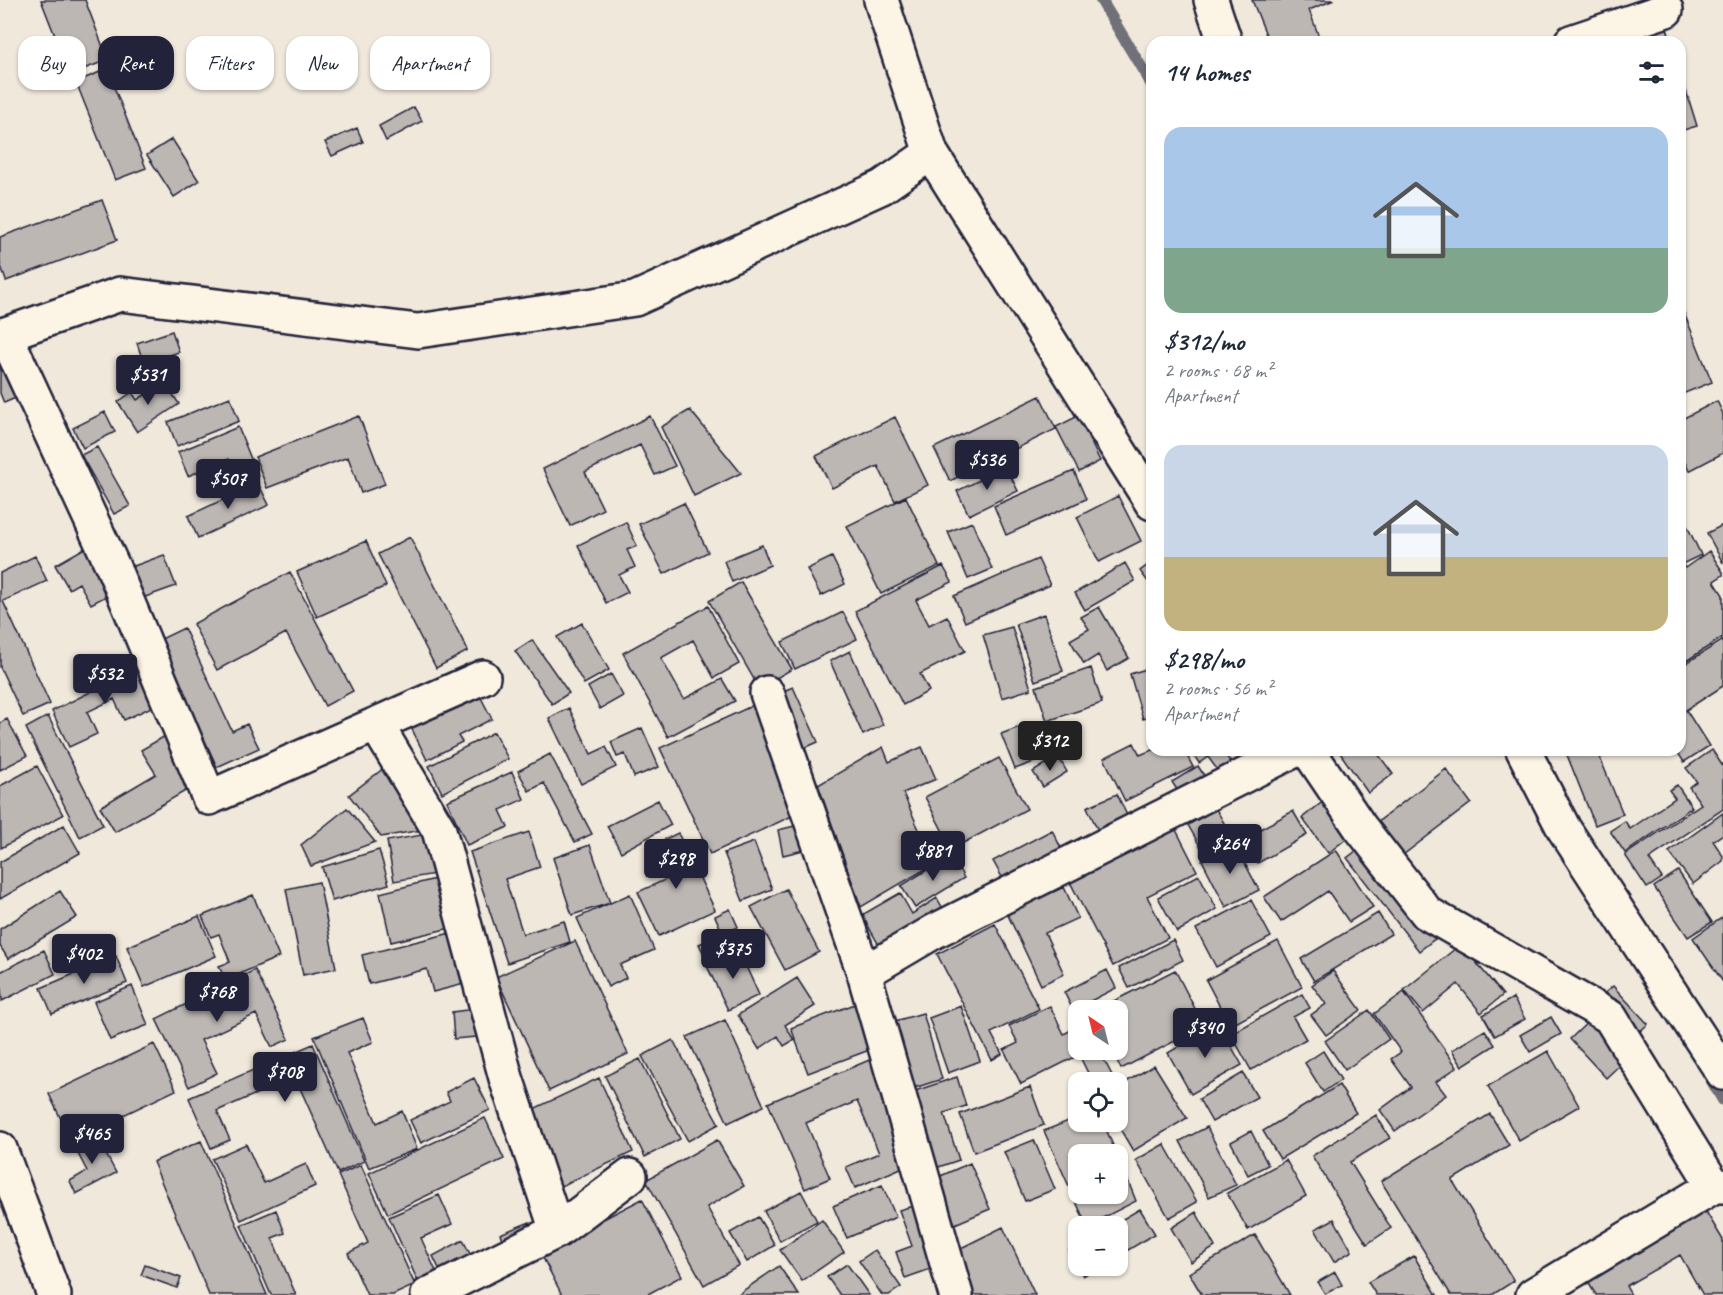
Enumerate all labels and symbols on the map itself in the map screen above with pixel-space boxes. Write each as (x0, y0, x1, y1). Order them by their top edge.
pin: $531 (112, 355, 184, 406)
pin: $536 (951, 440, 1023, 491)
pin: $507 (192, 459, 264, 510)
pin: $532 (69, 654, 141, 705)
pin: $312 (1014, 721, 1086, 772)
pin: $264 (1194, 824, 1266, 875)
pin: $881 (897, 831, 969, 882)
pin: $298 (640, 839, 712, 890)
pin: $375 (697, 929, 769, 980)
pin: $402 (48, 934, 120, 985)
pin: $768 (181, 972, 253, 1023)
north arrow (1068, 1000, 1128, 1060)
pin: $340 (1169, 1008, 1241, 1059)
pin: $708 (249, 1052, 321, 1103)
pin: $465 (56, 1114, 128, 1165)

